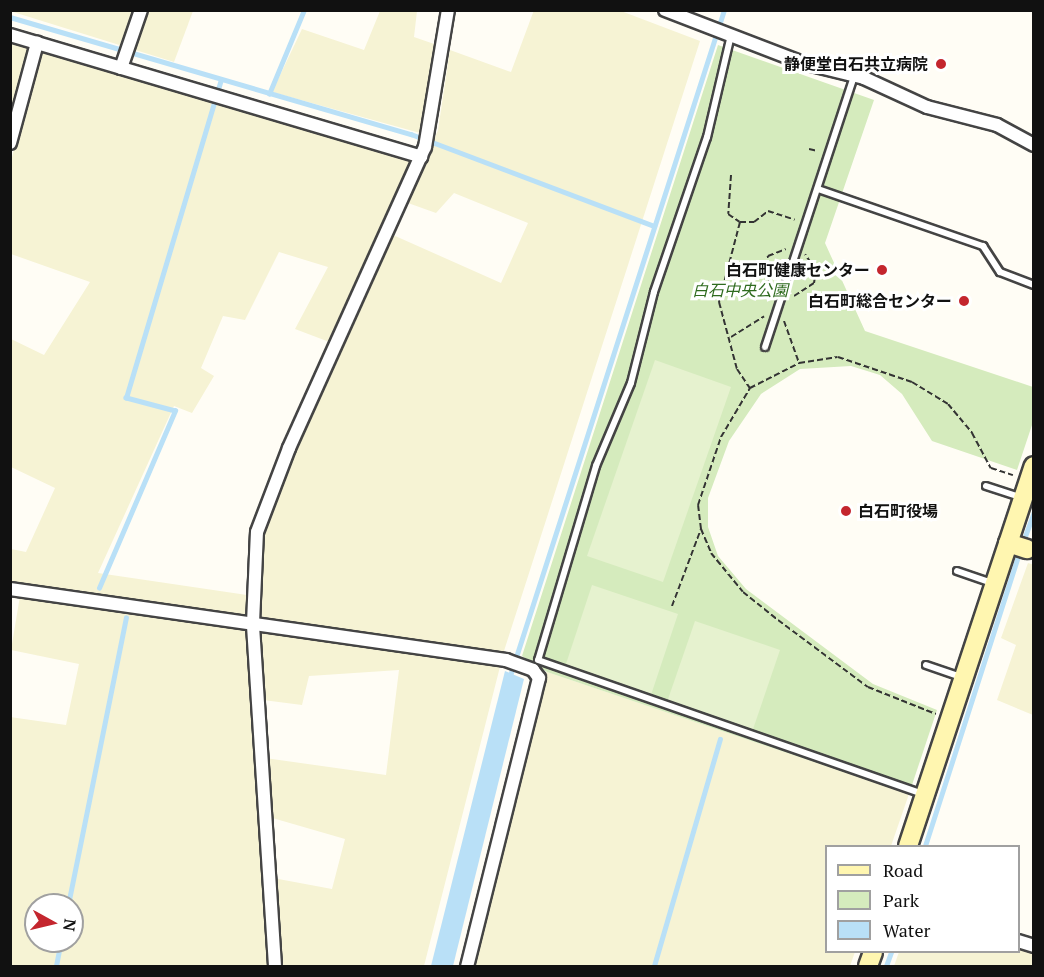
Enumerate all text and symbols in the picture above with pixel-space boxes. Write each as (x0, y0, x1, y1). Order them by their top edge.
place label: 静便堂白石共立病院 (784, 54, 928, 74)
marker: 静便堂白石共立病院 (932, 55, 950, 73)
place label: 白石町健康センター (726, 260, 870, 280)
marker: 白石町健康センター (875, 263, 889, 277)
park label: 白石中央公園 (692, 280, 788, 300)
place label: 白石町総合センター (808, 291, 952, 311)
marker: 白石町総合センター (957, 294, 971, 308)
place label: 白石町役場 (858, 501, 938, 521)
marker: 白石町役場 (839, 504, 853, 518)
legend (825, 845, 1020, 953)
text: Road (883, 858, 923, 882)
text: Park (883, 888, 919, 912)
north arrow (24, 893, 84, 953)
text: N (58, 918, 82, 933)
text: Water (883, 918, 930, 942)

